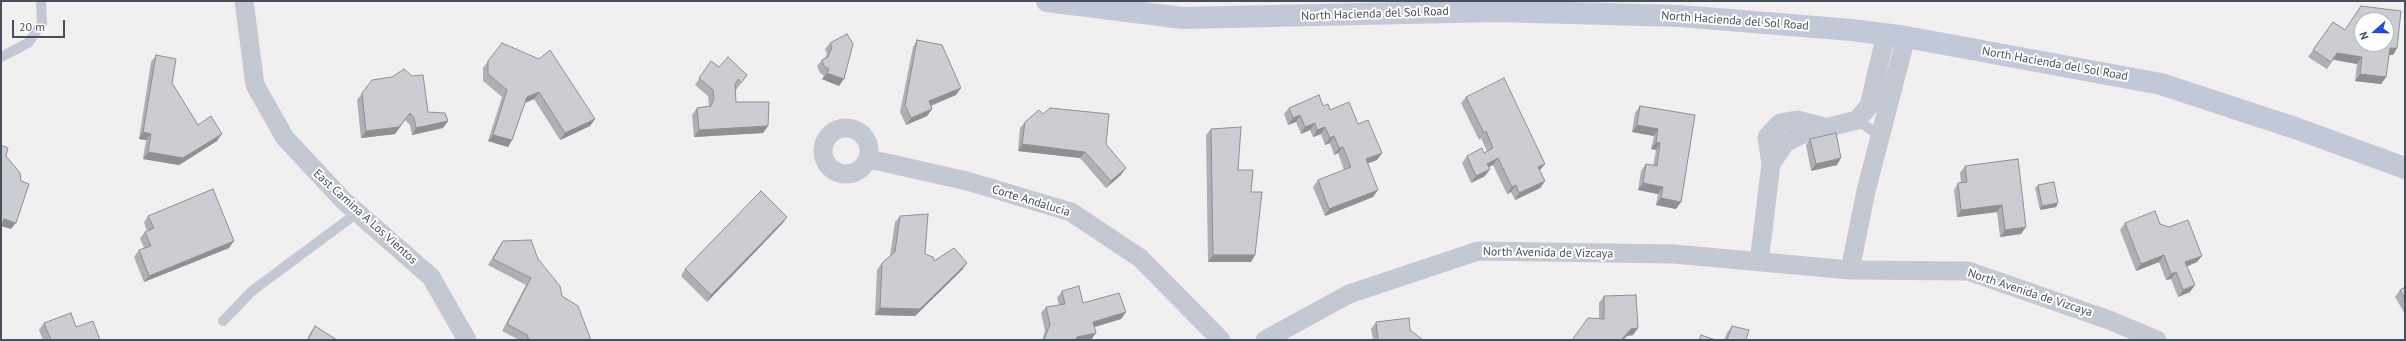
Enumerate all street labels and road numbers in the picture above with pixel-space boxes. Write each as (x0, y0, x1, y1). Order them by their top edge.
street label: North Hacienda del Sol Road (1301, 4, 1449, 24)
street label: North Hacienda del Sol Road (1661, 9, 1809, 33)
street label: North Hacienda del Sol Road (1981, 44, 2129, 84)
street label: East Camina A Los Vientos (310, 167, 420, 267)
street label: Corte Andalucia (990, 182, 1072, 220)
street label: North Avenida de Vizcaya (1483, 245, 1613, 261)
street label: North Avenida de Vizcaya (1966, 266, 2094, 320)

